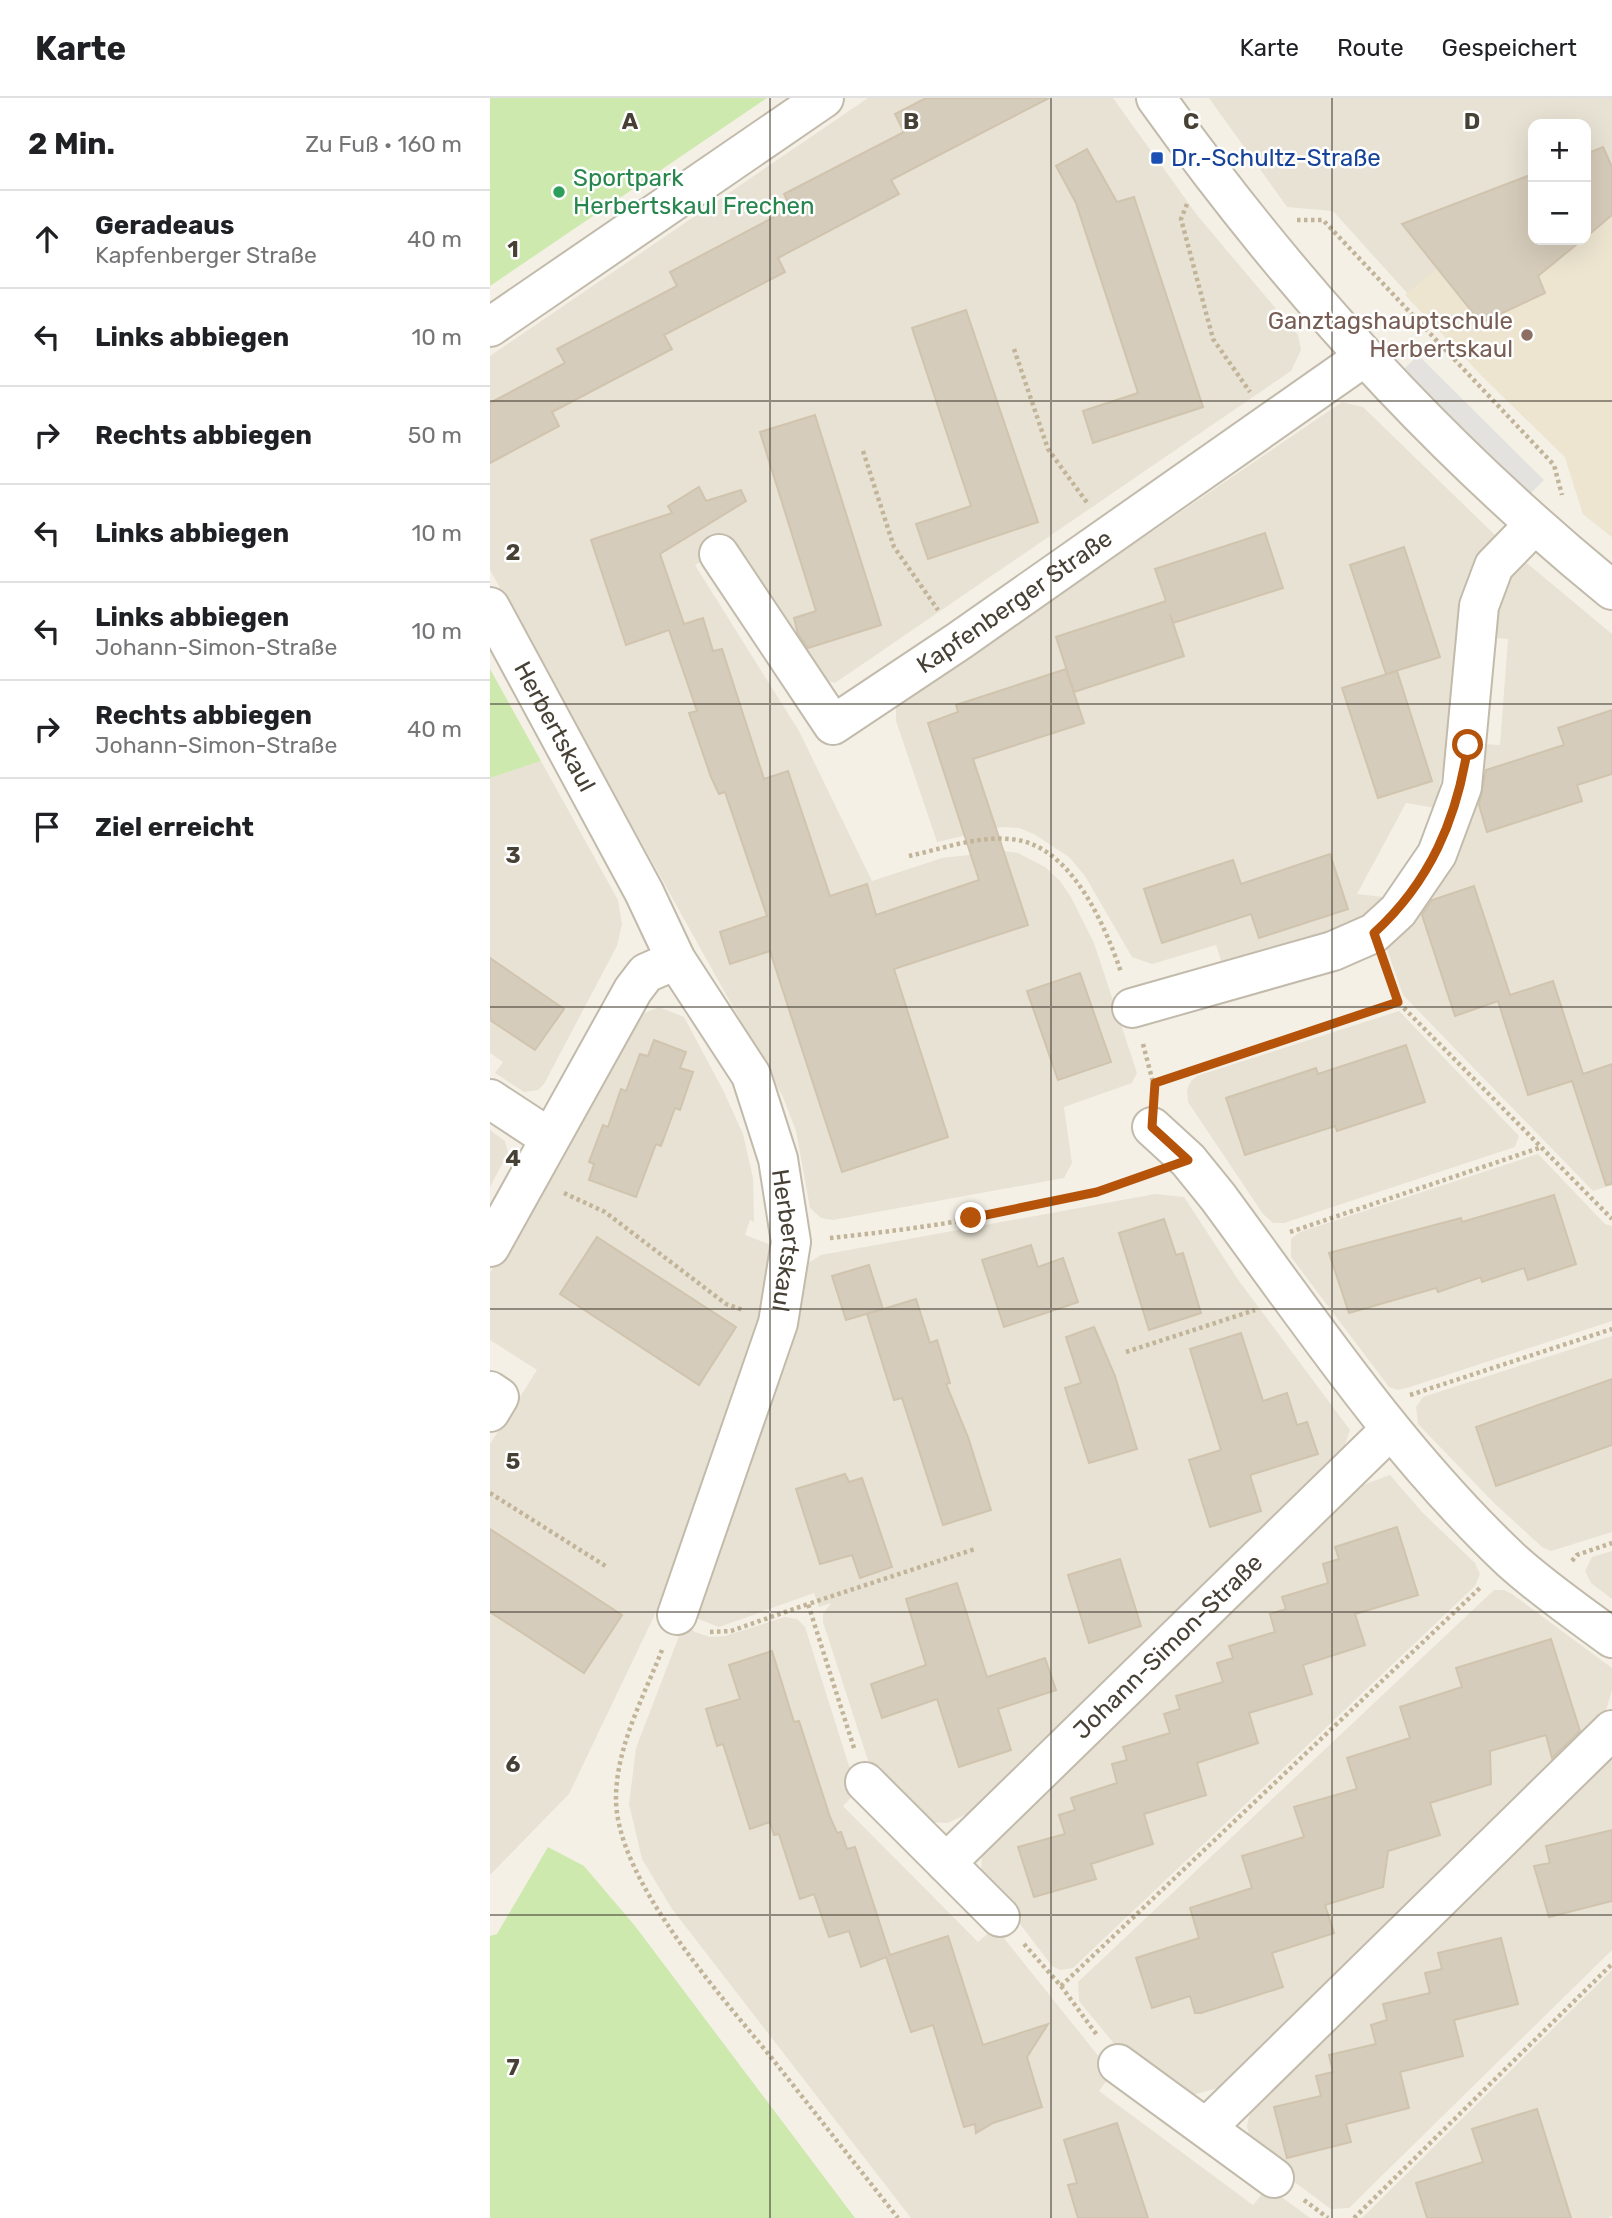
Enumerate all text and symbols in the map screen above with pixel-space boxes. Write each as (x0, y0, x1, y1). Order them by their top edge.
text: Karte (35, 29, 126, 68)
text: Karte (1240, 34, 1299, 62)
text: Route (1337, 34, 1404, 62)
text: Gespeichert (1442, 34, 1577, 62)
text: A (622, 107, 639, 135)
text: B (903, 107, 919, 135)
text: C (1183, 107, 1199, 135)
text: D (1464, 107, 1480, 135)
map controls (1528, 119, 1591, 245)
button: + (1528, 119, 1591, 182)
text: 2 Min. (28, 126, 115, 162)
text: Zu Fuß · 160 m (305, 130, 462, 158)
place label: Dr.-Schultz-Straße (1171, 144, 1381, 172)
marker: Dr.-Schultz-Straße (1149, 150, 1165, 166)
place label: Sportpark Herbertskaul Frechen (573, 164, 815, 220)
button: − (1528, 182, 1591, 245)
marker: Sportpark Herbertskaul Frechen (551, 184, 567, 200)
text: Geradeaus (95, 210, 234, 241)
icon: ahead (28, 220, 66, 258)
text: 40 m (407, 225, 462, 253)
text: 1 (507, 235, 519, 263)
text: Kapfenberger Straße (95, 241, 317, 269)
place label: Ganztagshauptschule Herbertskaul (1268, 307, 1513, 363)
icon: left (28, 318, 66, 356)
text: Links abbiegen (95, 322, 289, 353)
text: 10 m (411, 323, 462, 351)
marker: Ganztagshauptschule Herbertskaul (1519, 327, 1535, 343)
icon: right (28, 416, 66, 454)
text: Rechts abbiegen (95, 420, 312, 451)
text: 50 m (408, 421, 462, 449)
icon: left (28, 514, 66, 552)
text: Links abbiegen (95, 518, 289, 549)
text: 10 m (411, 519, 462, 547)
street label: Kapfenberger Straße (911, 524, 1118, 679)
text: 2 (506, 538, 520, 566)
text: Links abbiegen (95, 602, 289, 633)
icon: left (28, 612, 66, 650)
text: 10 m (411, 617, 462, 645)
text: Johann-Simon-Straße (95, 633, 337, 661)
street label: Herbertskaul (508, 657, 601, 797)
text: Rechts abbiegen (95, 700, 312, 731)
icon: right (28, 710, 66, 748)
text: 40 m (407, 715, 462, 743)
route start (1452, 729, 1483, 760)
text: Johann-Simon-Straße (95, 731, 337, 759)
icon: arrive (28, 808, 66, 846)
text: Ziel erreicht (95, 812, 254, 843)
text: 3 (505, 841, 521, 869)
text: 4 (505, 1144, 521, 1172)
street label: Herbertskaul (766, 1167, 805, 1314)
route end (955, 1202, 986, 1233)
text: 5 (506, 1447, 521, 1475)
street label: Johann-Simon-Straße (1068, 1548, 1268, 1745)
text: 6 (506, 1750, 521, 1778)
text: 7 (506, 2053, 520, 2081)

